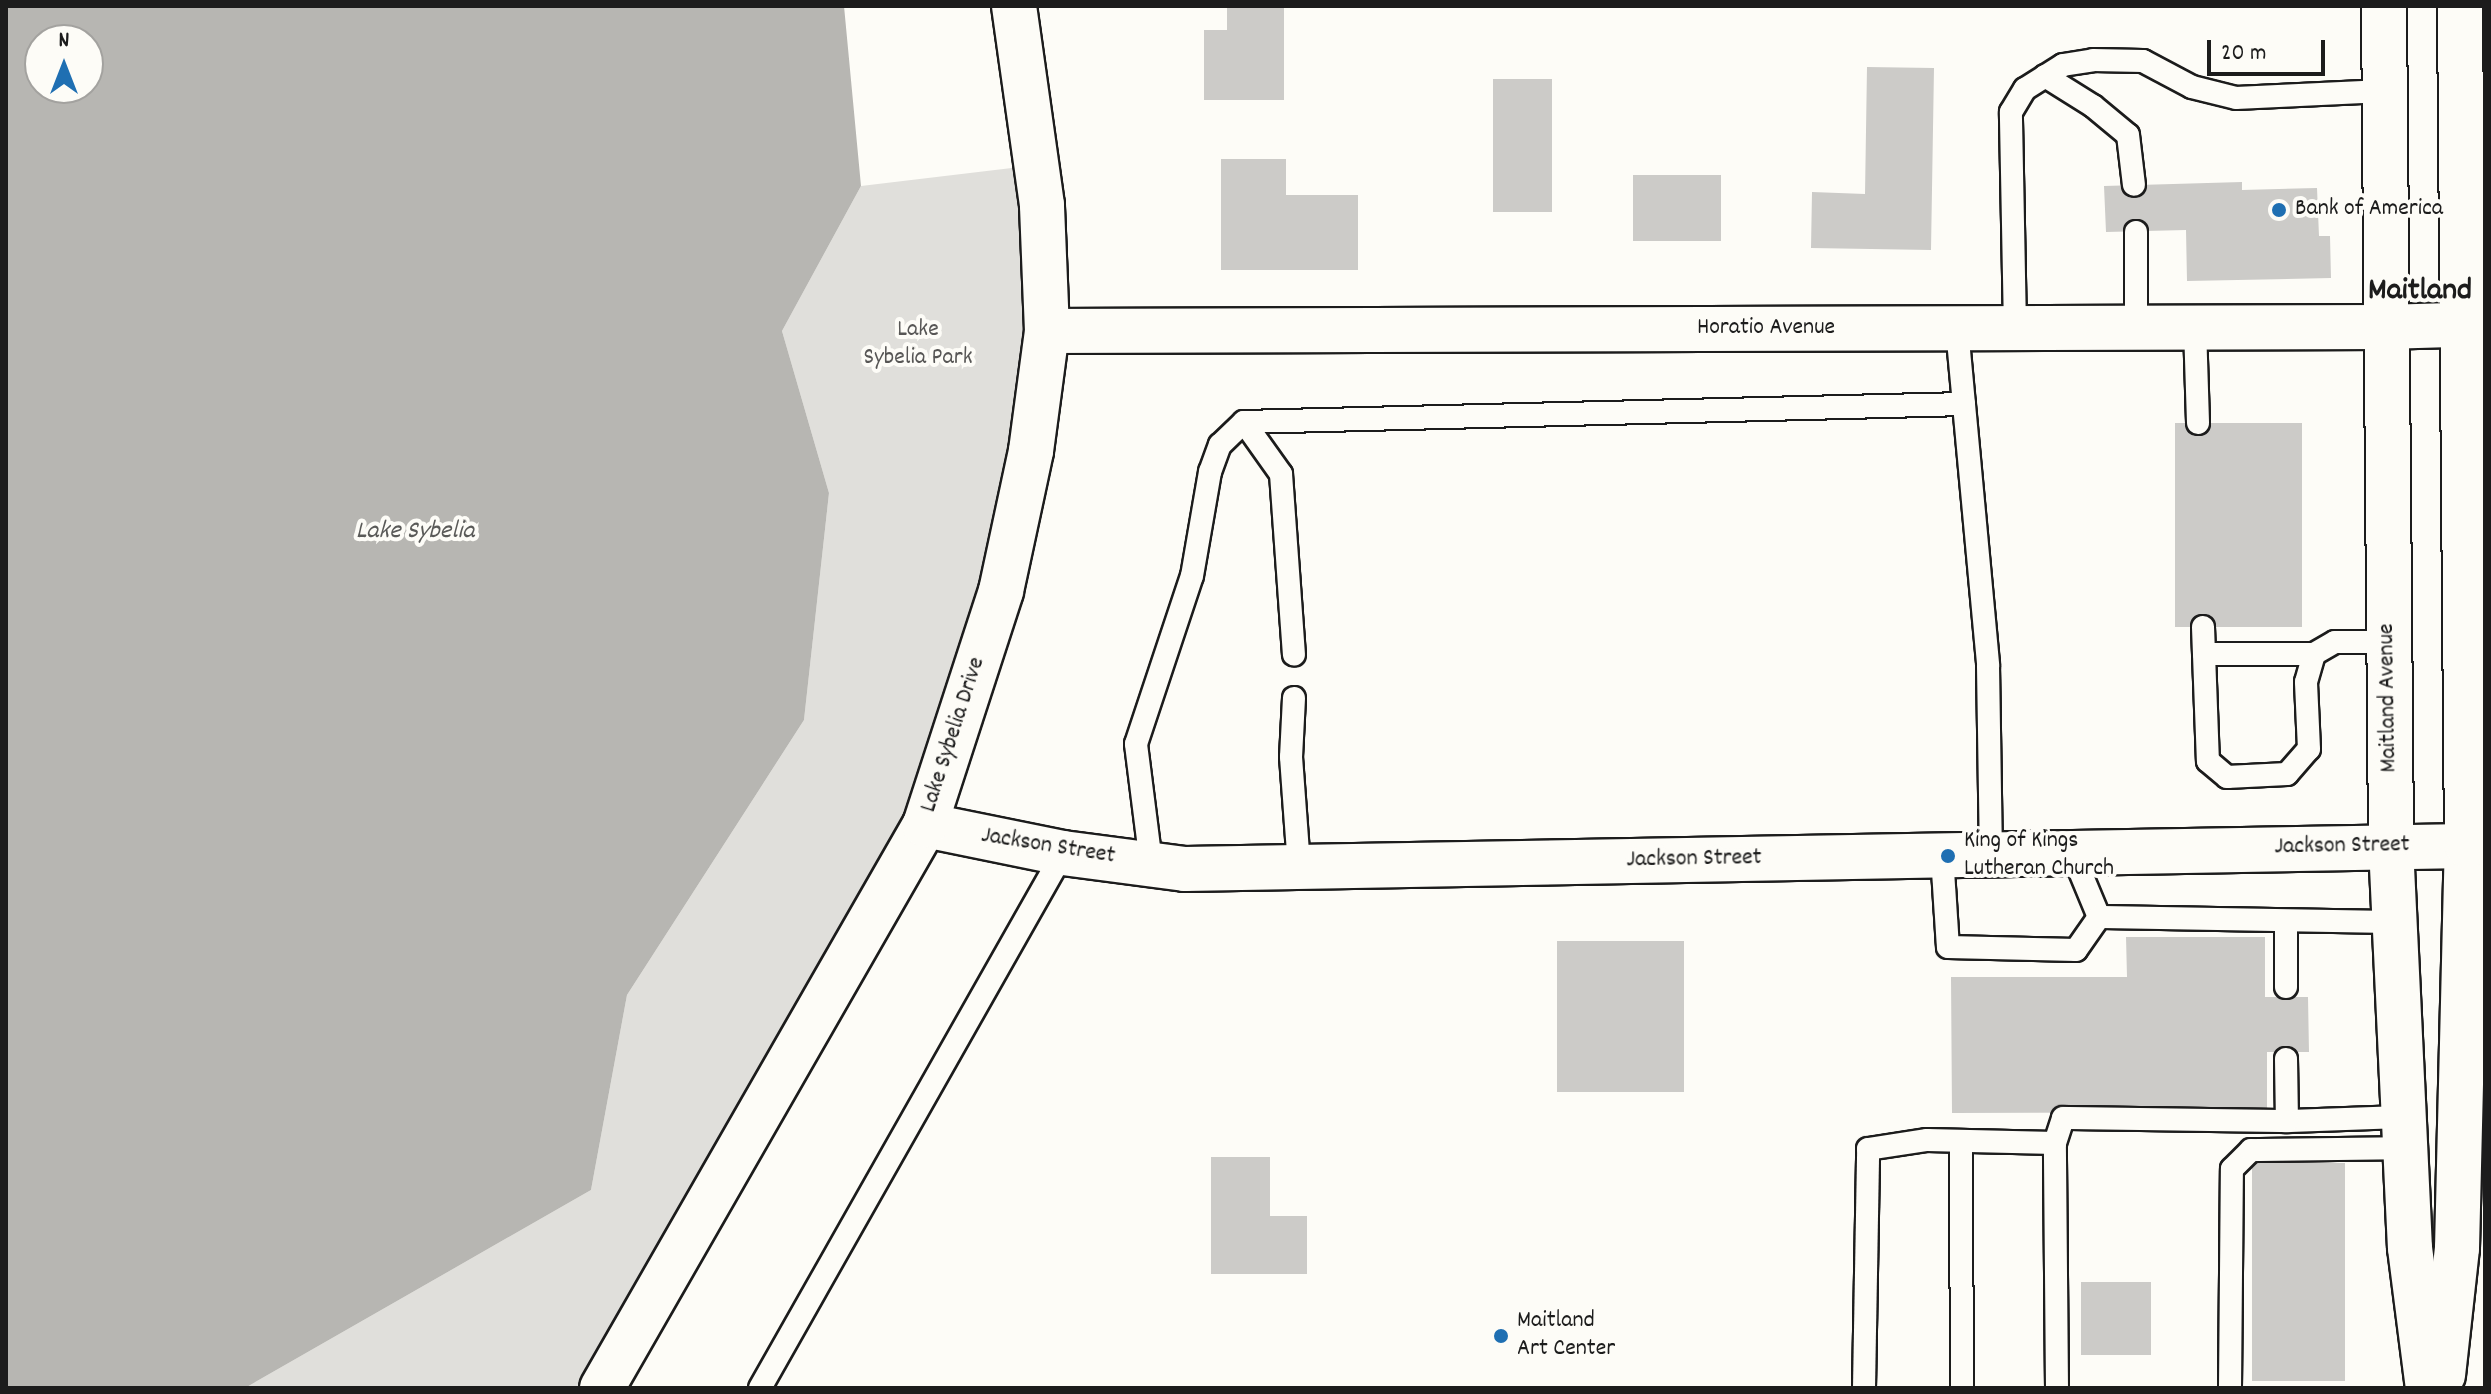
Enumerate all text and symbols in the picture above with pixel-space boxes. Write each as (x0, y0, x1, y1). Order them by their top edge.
north arrow (24, 24, 104, 104)
scale bar (2211, 24, 2329, 74)
text: N (59, 26, 69, 57)
text: 20 m (2221, 37, 2267, 71)
place label: Bank of America (2295, 196, 2443, 224)
marker: Bank of America (2270, 201, 2288, 219)
district label: Maitland (2368, 273, 2472, 311)
street label: Horatio Avenue (1697, 315, 1835, 343)
park label: Lake Sybelia Park (863, 317, 973, 373)
water label: Lake Sybelia (356, 516, 474, 548)
street label: Maitland Avenue (2373, 623, 2405, 773)
street label: Lake Sybelia Drive (915, 654, 993, 816)
street label: Jackson Street (979, 822, 1117, 872)
place label: King of Kings Lutheran Church (1964, 828, 2114, 884)
street label: Jackson Street (2274, 831, 2410, 863)
street label: Jackson Street (1626, 844, 1762, 876)
marker: King of Kings Lutheran Church (1939, 847, 1957, 865)
place label: Maitland Art Center (1517, 1308, 1615, 1364)
marker: Maitland Art Center (1492, 1327, 1510, 1345)

